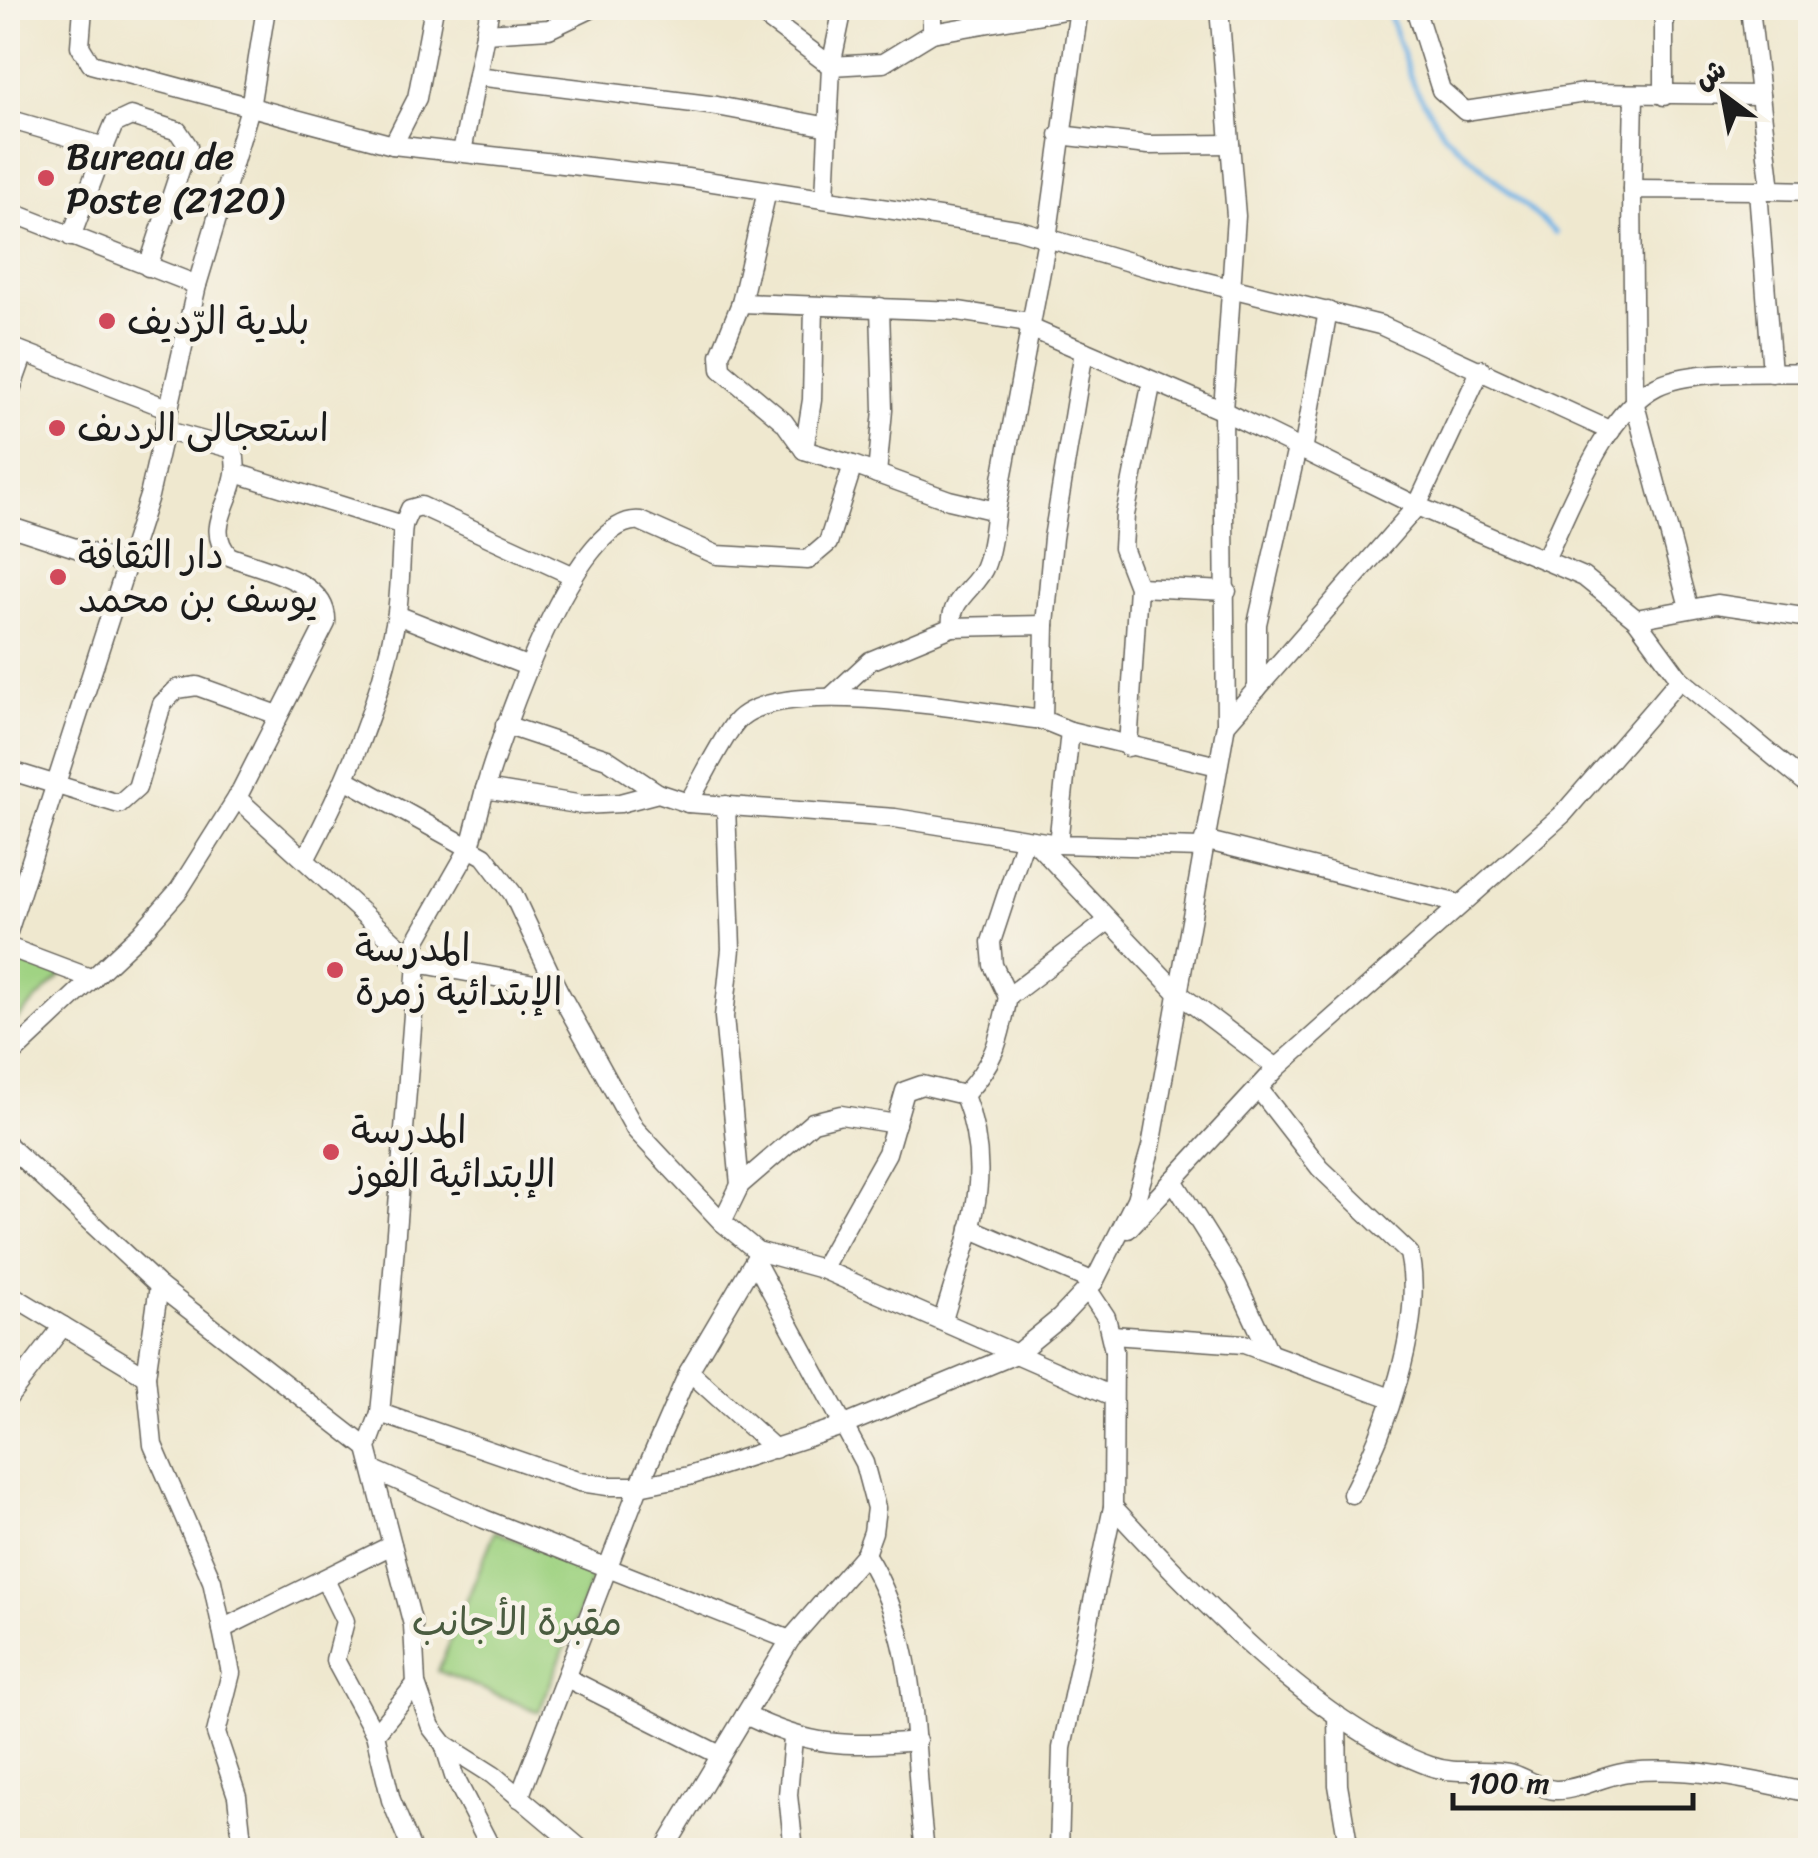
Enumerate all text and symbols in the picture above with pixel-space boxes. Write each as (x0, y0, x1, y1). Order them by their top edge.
north arrow (1673, 45, 1773, 145)
text: ش (1684, 45, 1736, 103)
place label: Bureau de Poste (2120) (66, 123, 284, 234)
marker: Bureau de Poste (2120) (35, 167, 57, 189)
place label: بلدية الرّديف (127, 288, 310, 355)
marker: بلدية الرّديف (96, 310, 118, 332)
place label: استعجالى الردىف (77, 395, 329, 462)
marker: استعجالى الردىف (46, 417, 68, 439)
place label: دار الثقافة يوسف بن محمد (78, 522, 318, 633)
marker: دار الثقافة يوسف بن محمد (47, 566, 69, 588)
place label: المدرسة الإبتدائية زمرة (355, 915, 563, 1026)
marker: المدرسة الإبتدائية زمرة (324, 959, 346, 981)
place label: المدرسة الإبتدائية الفوز (348, 1097, 556, 1208)
marker: المدرسة الإبتدائية الفوز (320, 1141, 342, 1163)
park label: مقبرة الأجانب (412, 1589, 622, 1656)
scale bar (1453, 1748, 1693, 1810)
text: 100 m (1468, 1756, 1550, 1810)

